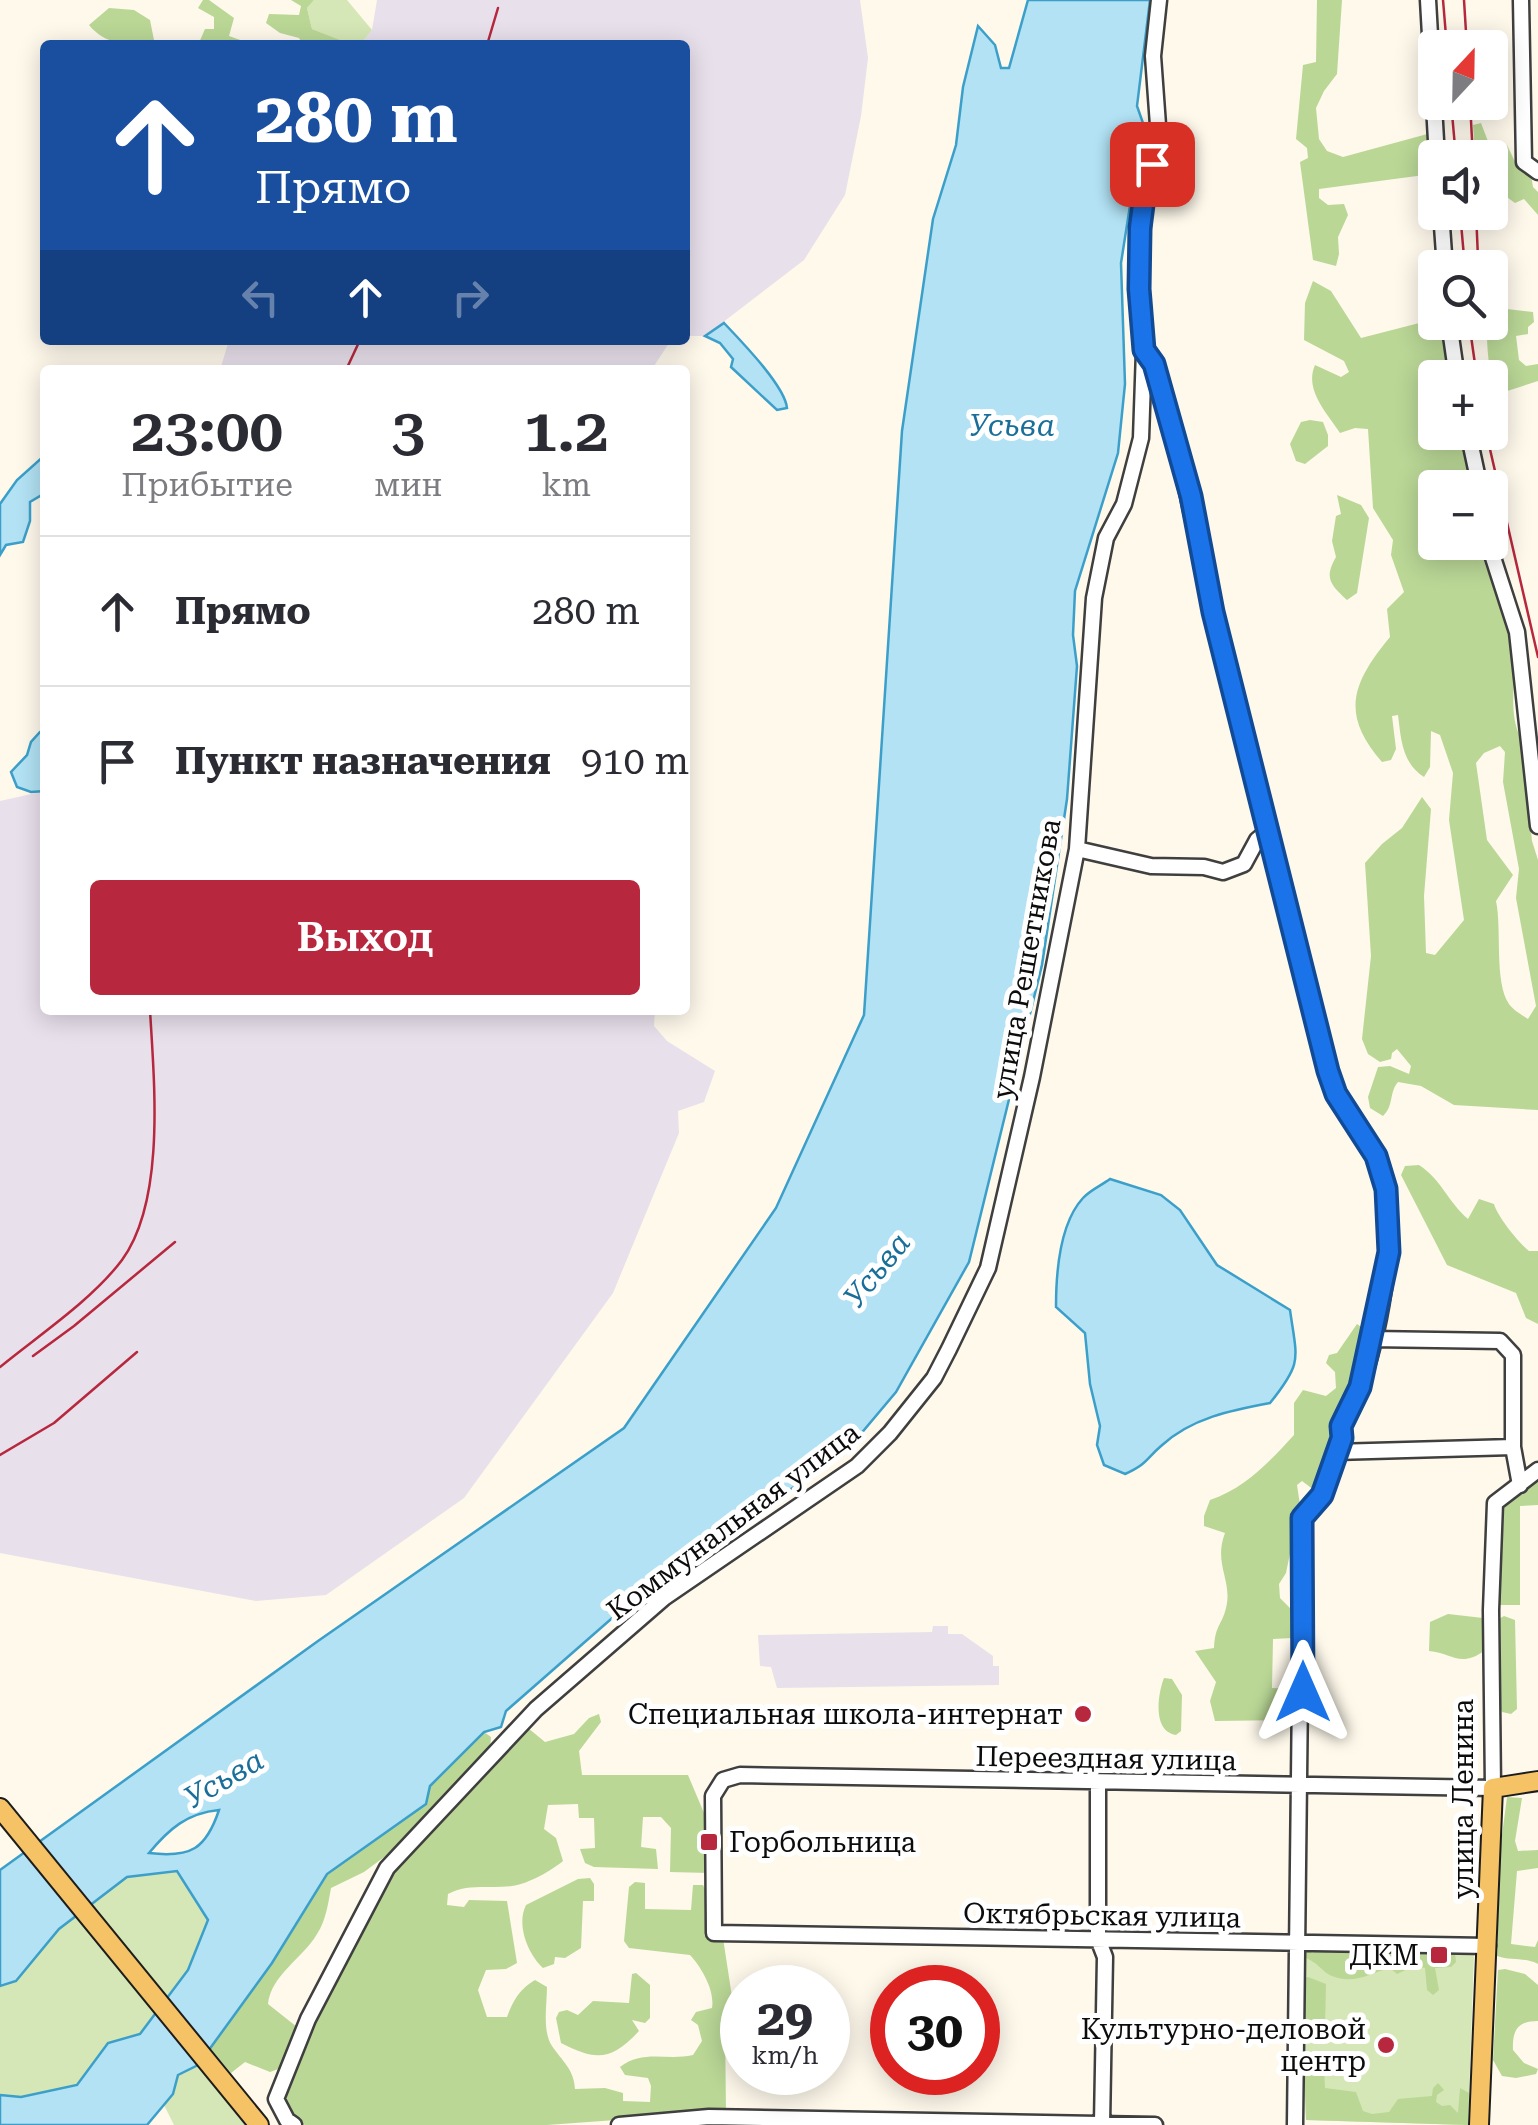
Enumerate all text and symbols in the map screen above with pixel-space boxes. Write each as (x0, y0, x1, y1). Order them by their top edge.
north arrow (1418, 30, 1508, 120)
map controls (1418, 30, 1508, 560)
text: 280 m (255, 77, 458, 159)
icon: ahead (90, 80, 220, 210)
pin (1110, 122, 1195, 207)
icon: arrive (1125, 137, 1180, 192)
button: sound (1418, 140, 1508, 230)
text: Прямо (255, 161, 411, 214)
button: search (1418, 250, 1508, 340)
icon: left (233, 270, 288, 325)
icon: ahead (338, 270, 393, 325)
icon: right (443, 270, 498, 325)
button: + (1418, 360, 1508, 450)
text: 23:00 (131, 395, 283, 466)
text: 3 (392, 395, 425, 466)
text: 1.2 (524, 395, 609, 466)
water label: Усьва (969, 408, 1055, 443)
text: Прибытие (121, 466, 293, 504)
text: мин (374, 466, 442, 504)
text: km (541, 466, 591, 504)
button: − (1418, 470, 1508, 560)
icon: ahead (90, 584, 145, 639)
text: Прямо (175, 589, 311, 633)
text: 280 m (532, 589, 640, 633)
icon: arrive (90, 734, 145, 789)
text: Пункт назначения (175, 739, 551, 783)
text: 910 m (581, 739, 689, 783)
street label: улица Решетникова (986, 816, 1067, 1102)
button: Выход (90, 880, 640, 995)
water label: Усьва (836, 1225, 917, 1314)
street label: Коммунальная улица (601, 1416, 866, 1627)
position arrow (1251, 1640, 1355, 1744)
place label: Специальная школа-интернат (628, 1698, 1063, 1731)
street label: улица Ленина (1447, 1699, 1480, 1899)
marker: Специальная школа-интернат (1072, 1703, 1094, 1725)
street label: Переездная улица (975, 1740, 1237, 1777)
water label: Усьва (178, 1742, 270, 1815)
place label: Горбольница (729, 1826, 916, 1859)
marker: Горбольница (698, 1831, 720, 1853)
street label: Октябрьская улица (963, 1897, 1241, 1934)
place label: ДКМ (1350, 1939, 1419, 1972)
marker: ДКМ (1428, 1944, 1450, 1966)
speed limit sign: 30 (870, 1965, 1000, 2095)
text: 29 (757, 1989, 813, 2047)
place label: Культурно-деловой центр (1081, 2013, 1366, 2078)
marker: Культурно-деловой центр (1375, 2034, 1397, 2056)
text: km/h (752, 2041, 818, 2070)

